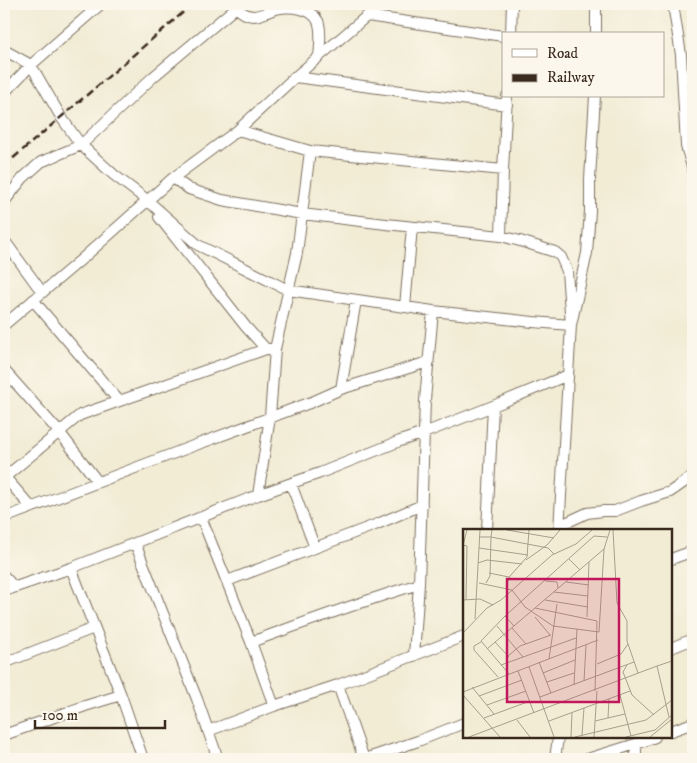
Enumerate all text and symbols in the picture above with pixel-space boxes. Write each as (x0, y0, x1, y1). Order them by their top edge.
legend (502, 32, 664, 98)
text: Road (547, 44, 579, 63)
text: Railway (547, 68, 595, 87)
inset map (463, 529, 672, 738)
scale bar (35, 698, 165, 730)
text: 100 m (42, 706, 78, 725)

